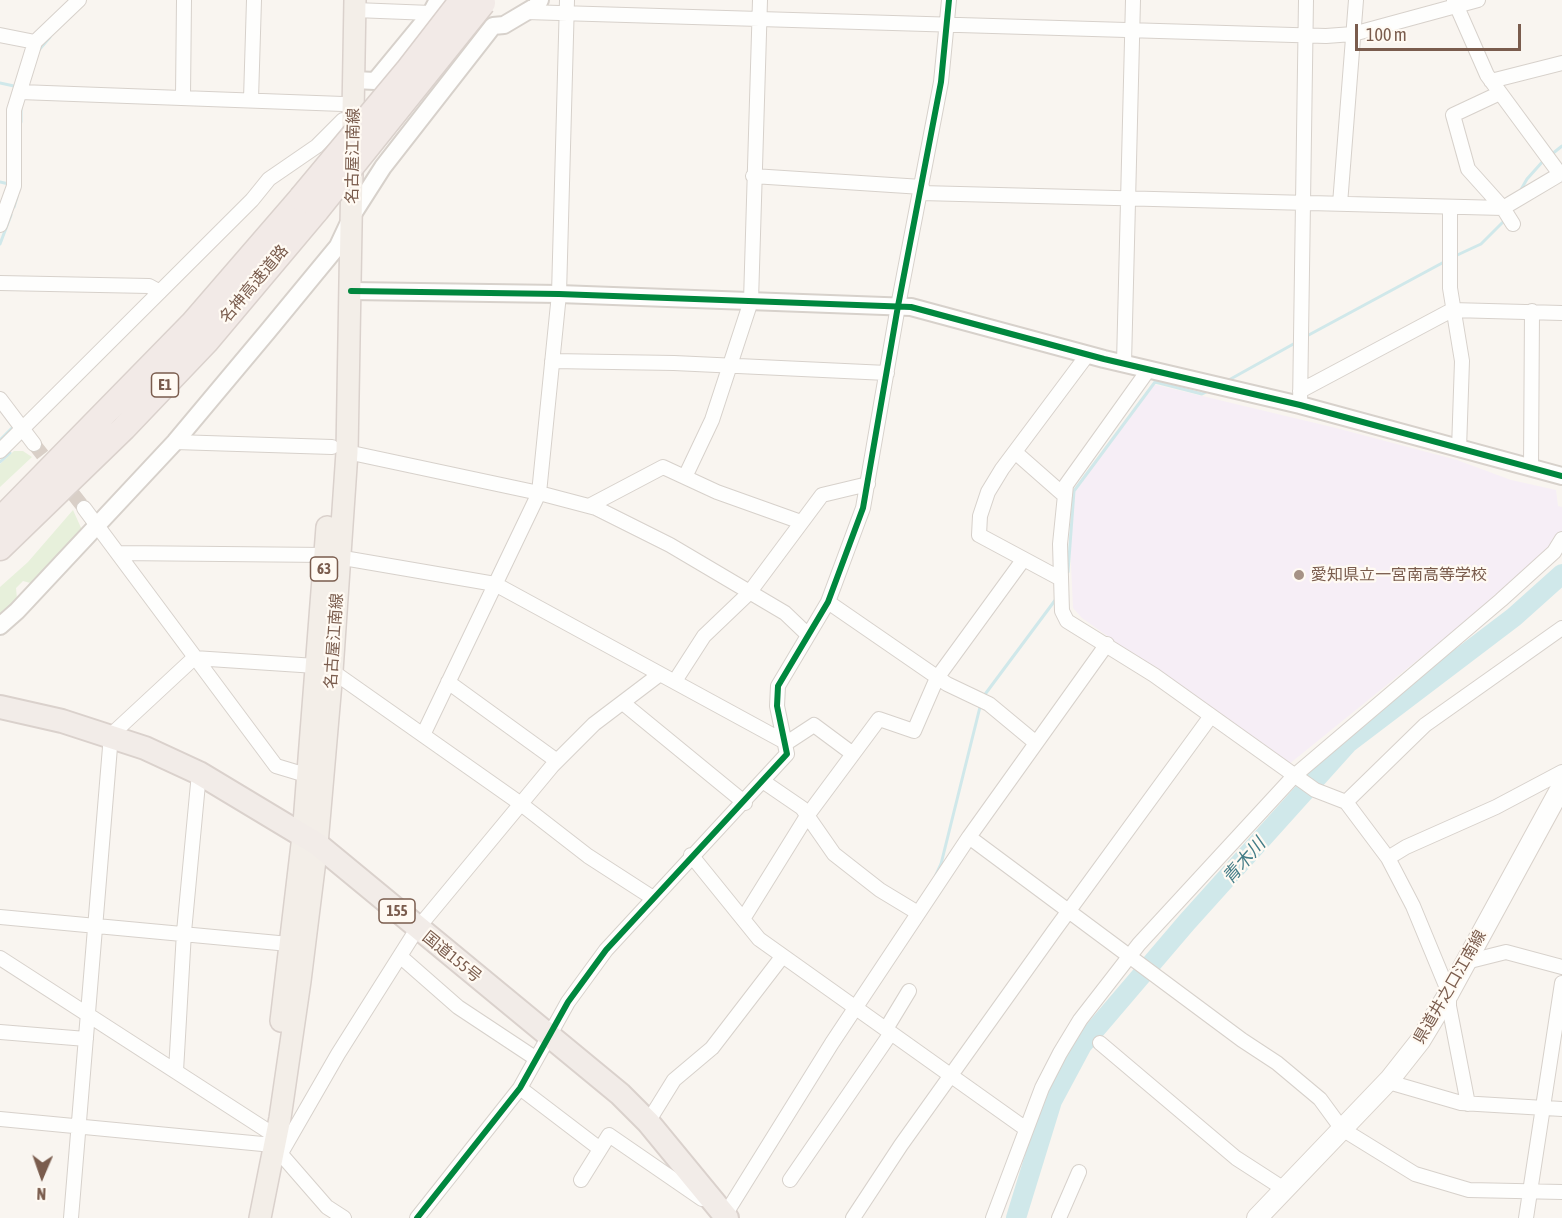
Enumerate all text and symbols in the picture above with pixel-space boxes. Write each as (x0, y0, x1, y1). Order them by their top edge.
scale bar (1358, 12, 1524, 50)
text: 100 m (1366, 24, 1407, 45)
street label: 名古屋江南線 (343, 108, 363, 204)
street label: 名神高速道路 (216, 241, 292, 327)
road number: E1 (152, 373, 178, 397)
road number: 63 (310, 557, 338, 581)
place label: 愛知県立一宮南高等学校 (1311, 565, 1487, 585)
marker: 愛知県立一宮南高等学校 (1292, 568, 1306, 582)
street label: 名古屋江南線 (321, 592, 347, 690)
water label: 青木川 (1218, 834, 1270, 888)
road number: 155 (379, 899, 415, 923)
street label: 国道155号 (419, 927, 485, 987)
street label: 県道井之口江南線 (1410, 927, 1490, 1047)
north arrow (12, 1146, 72, 1206)
text: N (36, 1185, 46, 1203)

